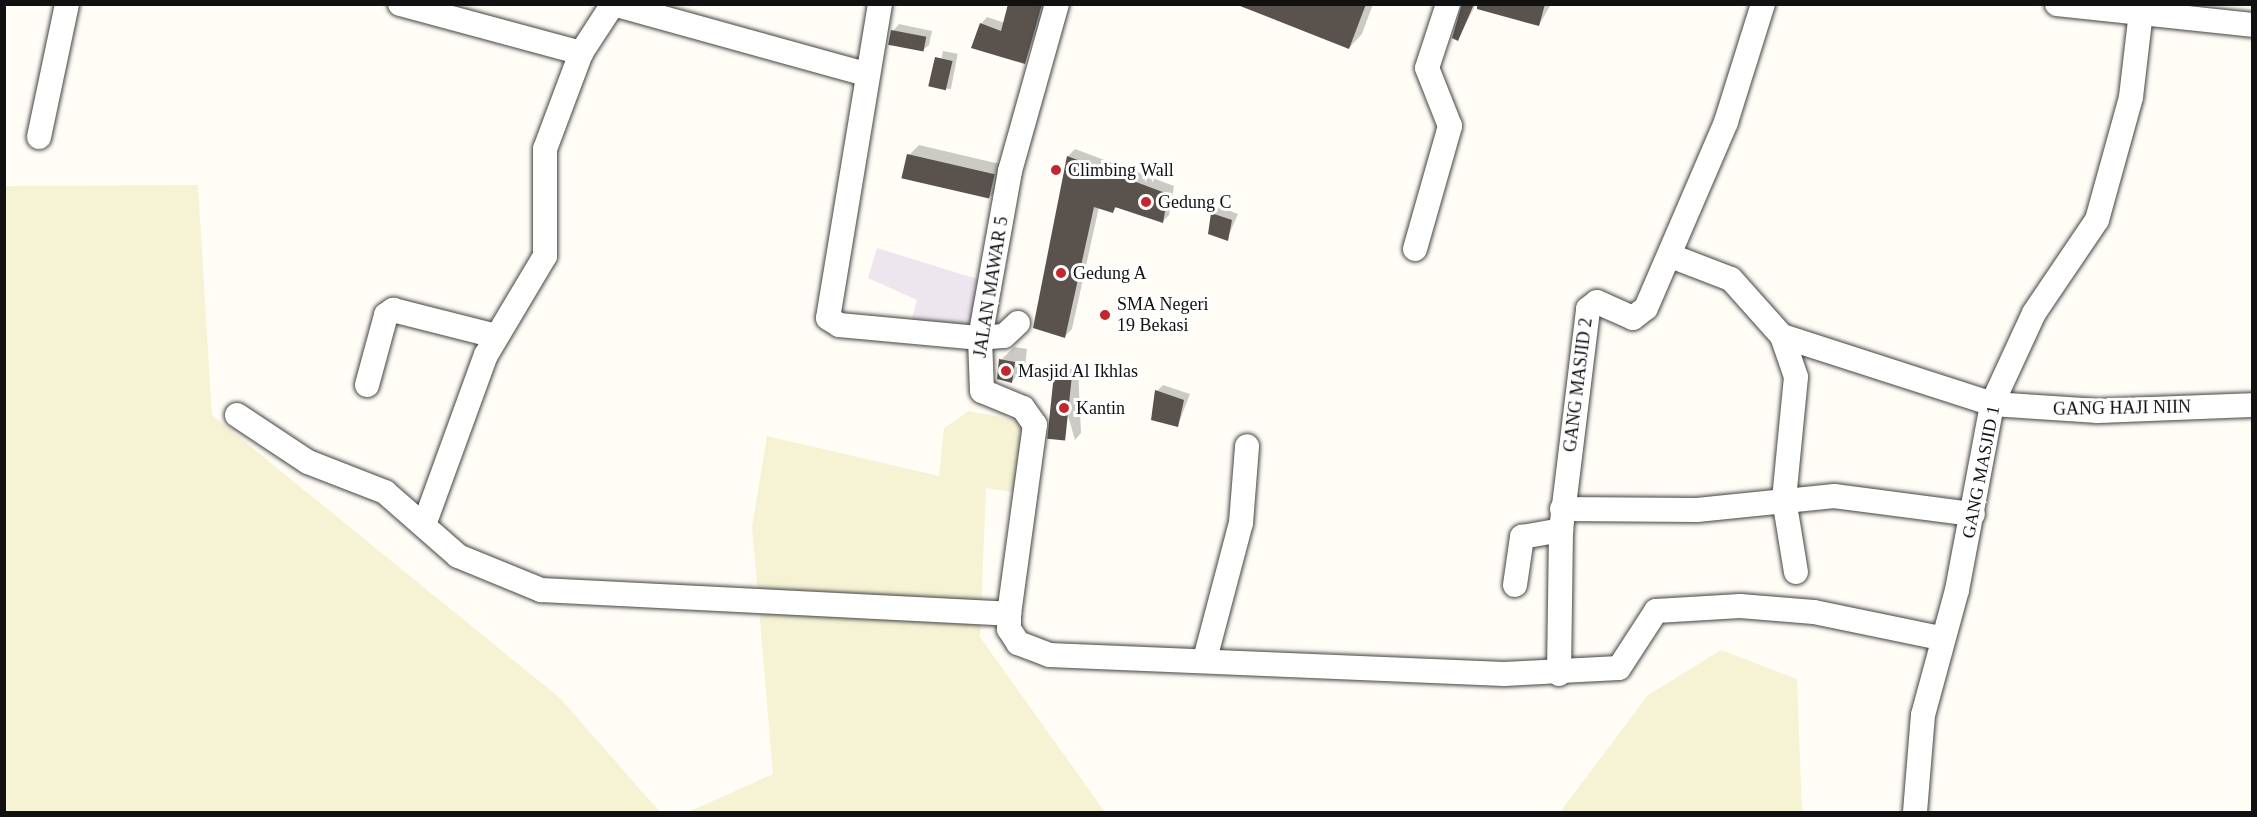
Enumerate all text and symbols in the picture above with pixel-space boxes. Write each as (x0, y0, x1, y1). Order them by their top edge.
place label: Climbing Wall (1068, 159, 1174, 181)
marker: Climbing Wall (1049, 163, 1063, 177)
place label: Gedung C (1158, 191, 1231, 213)
marker: Gedung C (1139, 195, 1153, 209)
street label: JALAN MAWAR 5 (969, 215, 1013, 359)
place label: Gedung A (1073, 262, 1147, 284)
marker: Gedung A (1054, 266, 1068, 280)
place label: SMA Negeri 19 Bekasi (1117, 294, 1209, 336)
marker: SMA Negeri 19 Bekasi (1098, 308, 1112, 322)
street label: GANG MASJID 2 (1559, 317, 1597, 453)
place label: Masjid Al Ikhlas (1018, 360, 1139, 382)
marker: Masjid Al Ikhlas (999, 364, 1013, 378)
street label: GANG HAJI NIIN (2053, 396, 2191, 420)
place label: Kantin (1076, 397, 1125, 419)
marker: Kantin (1057, 401, 1071, 415)
street label: GANG MASJID 1 (1958, 404, 2004, 540)

